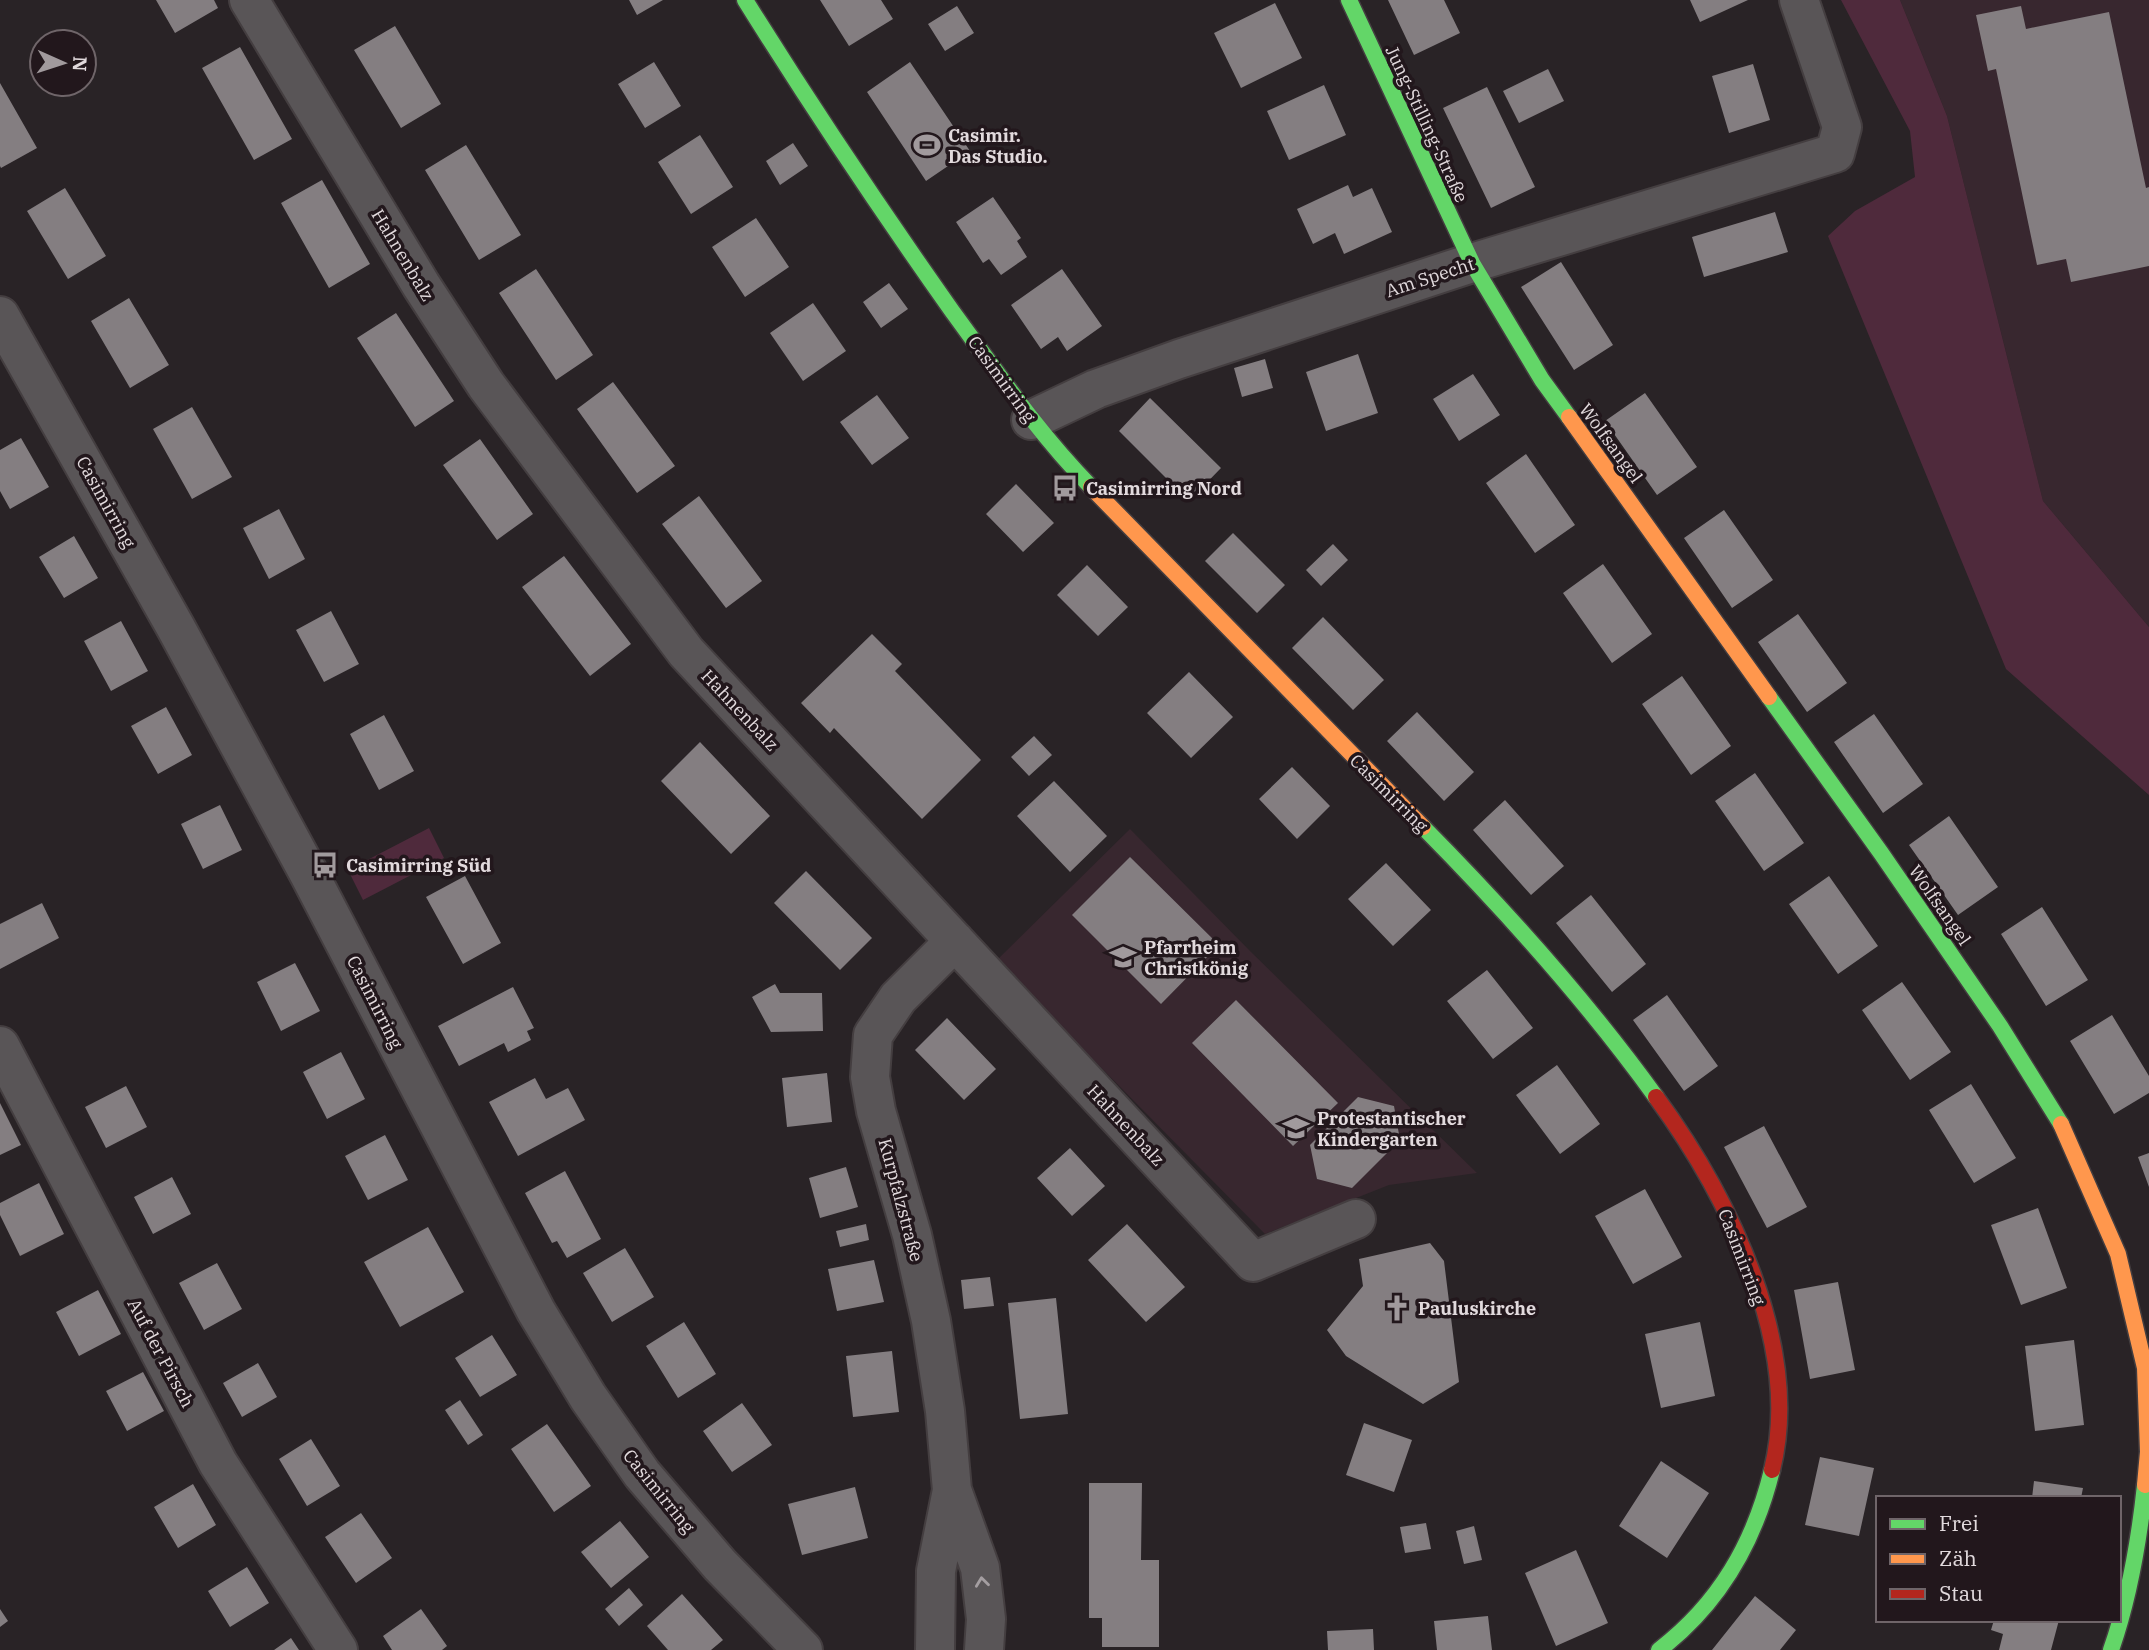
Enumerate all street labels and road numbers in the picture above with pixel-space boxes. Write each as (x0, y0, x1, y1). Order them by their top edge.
street label: Jung-Stilling-Straße (1381, 42, 1473, 206)
street label: Hahnenbalz (367, 205, 439, 305)
street label: Am Specht (1383, 252, 1477, 302)
street label: Casimirring (963, 331, 1041, 427)
street label: Wolfsangel (1574, 399, 1648, 487)
street label: Casimirring (71, 452, 141, 552)
street label: Hahnenbalz (696, 664, 784, 756)
street label: Casimirring (1345, 749, 1433, 837)
street label: Wolfsangel (1904, 860, 1976, 950)
street label: Casimirring (342, 952, 408, 1053)
street label: Hahnenbalz (1082, 1079, 1170, 1171)
street label: Kurpfalzstraße (873, 1136, 929, 1264)
street label: Casimirring (1713, 1205, 1771, 1309)
street label: Auf der Pirsch (123, 1294, 199, 1412)
street label: Casimirring (618, 1444, 700, 1538)

